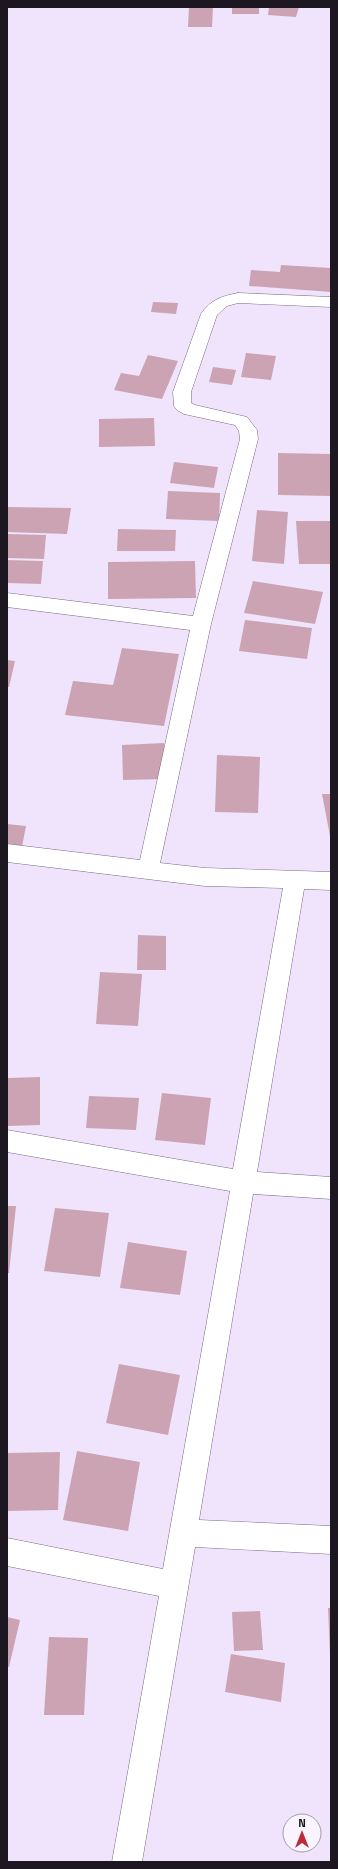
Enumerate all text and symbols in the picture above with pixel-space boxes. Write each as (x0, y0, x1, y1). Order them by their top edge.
north arrow (282, 1813, 322, 1853)
text: N (298, 1815, 306, 1831)

